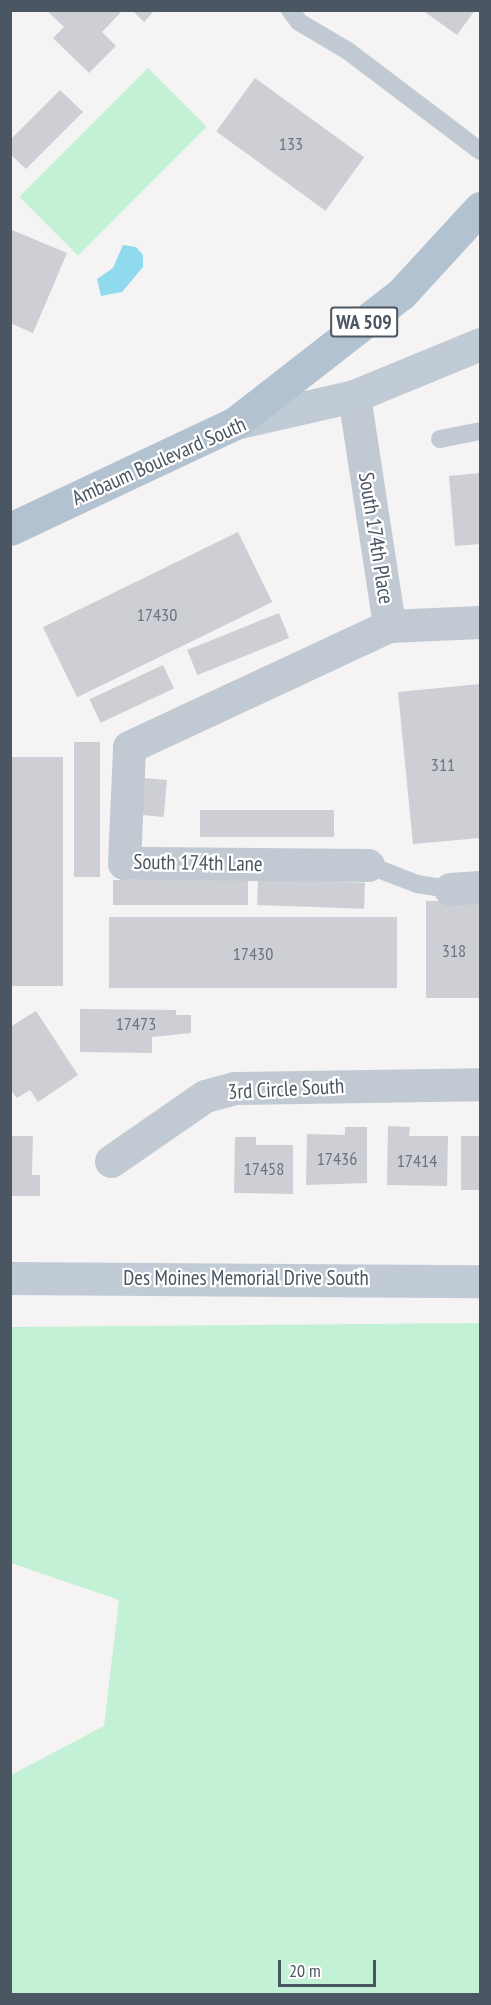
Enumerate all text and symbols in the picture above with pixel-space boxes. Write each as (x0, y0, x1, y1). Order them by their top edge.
house number: 133 (279, 133, 303, 155)
road number: WA 509 (330, 305, 398, 339)
street label: Ambaum Boulevard South (68, 411, 250, 511)
street label: South 174th Place (353, 470, 399, 606)
house number: 17430 (137, 604, 177, 626)
house number: 311 (431, 754, 455, 776)
street label: South 174th Lane (133, 849, 263, 877)
house number: 318 (442, 940, 466, 962)
house number: 17430 (233, 943, 273, 965)
house number: 17473 (116, 1013, 156, 1035)
street label: 3rd Circle South (227, 1073, 345, 1105)
house number: 17436 (317, 1148, 357, 1170)
house number: 17414 (397, 1150, 437, 1172)
house number: 17458 (244, 1158, 284, 1180)
street label: Des Moines Memorial Drive South (123, 1265, 369, 1291)
scale bar (281, 1948, 378, 1986)
text: 20 m (289, 1959, 321, 1982)

